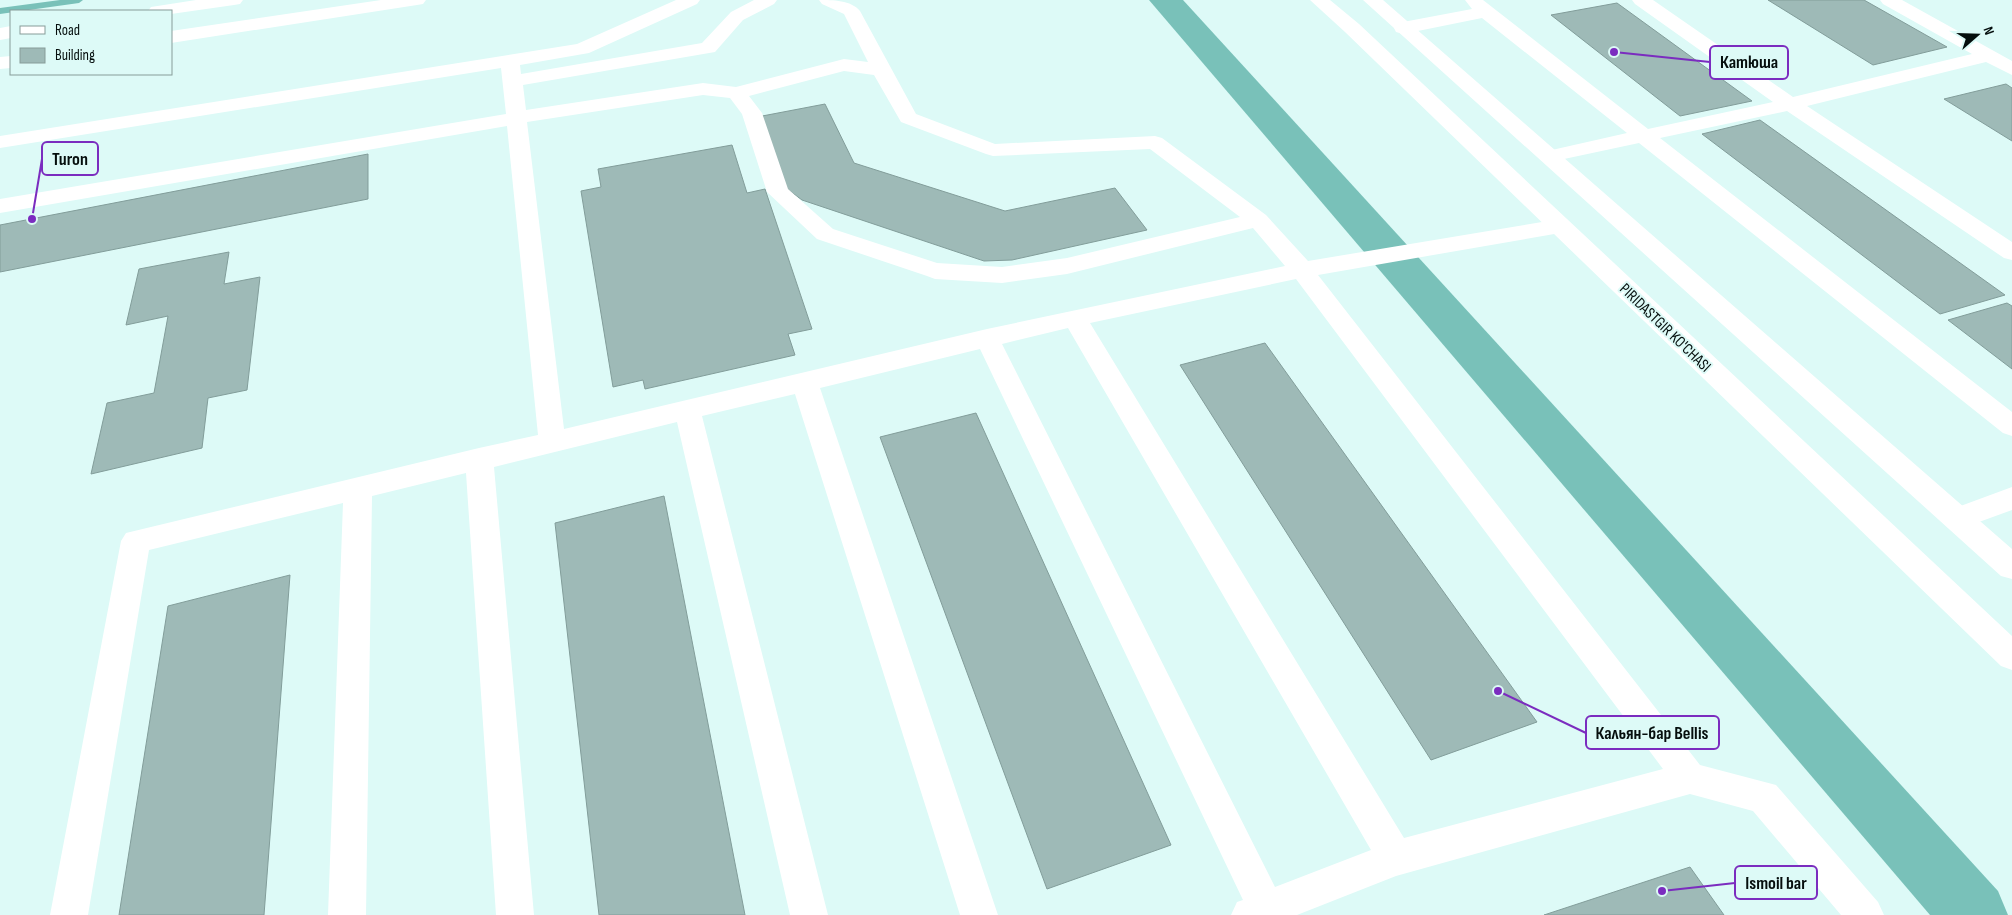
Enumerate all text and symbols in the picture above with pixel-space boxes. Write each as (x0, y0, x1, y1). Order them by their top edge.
legend (10, 10, 172, 75)
north arrow (1952, 10, 2002, 60)
text: Road (55, 21, 80, 40)
text: N (1979, 24, 1998, 37)
text: Building (55, 46, 95, 65)
callout: Катюша (1710, 46, 1788, 79)
text: Катюша (1720, 52, 1778, 73)
callout: Turon (42, 142, 98, 175)
text: Turon (52, 149, 88, 170)
street label: PIRIDASTGIR KO'CHASI (1615, 280, 1715, 376)
callout: Кальян-бар Bellis (1586, 716, 1719, 749)
text: Кальян-бар Bellis (1595, 723, 1709, 744)
callout: Ismoil bar (1735, 866, 1817, 899)
text: Ismoil bar (1745, 873, 1807, 894)

